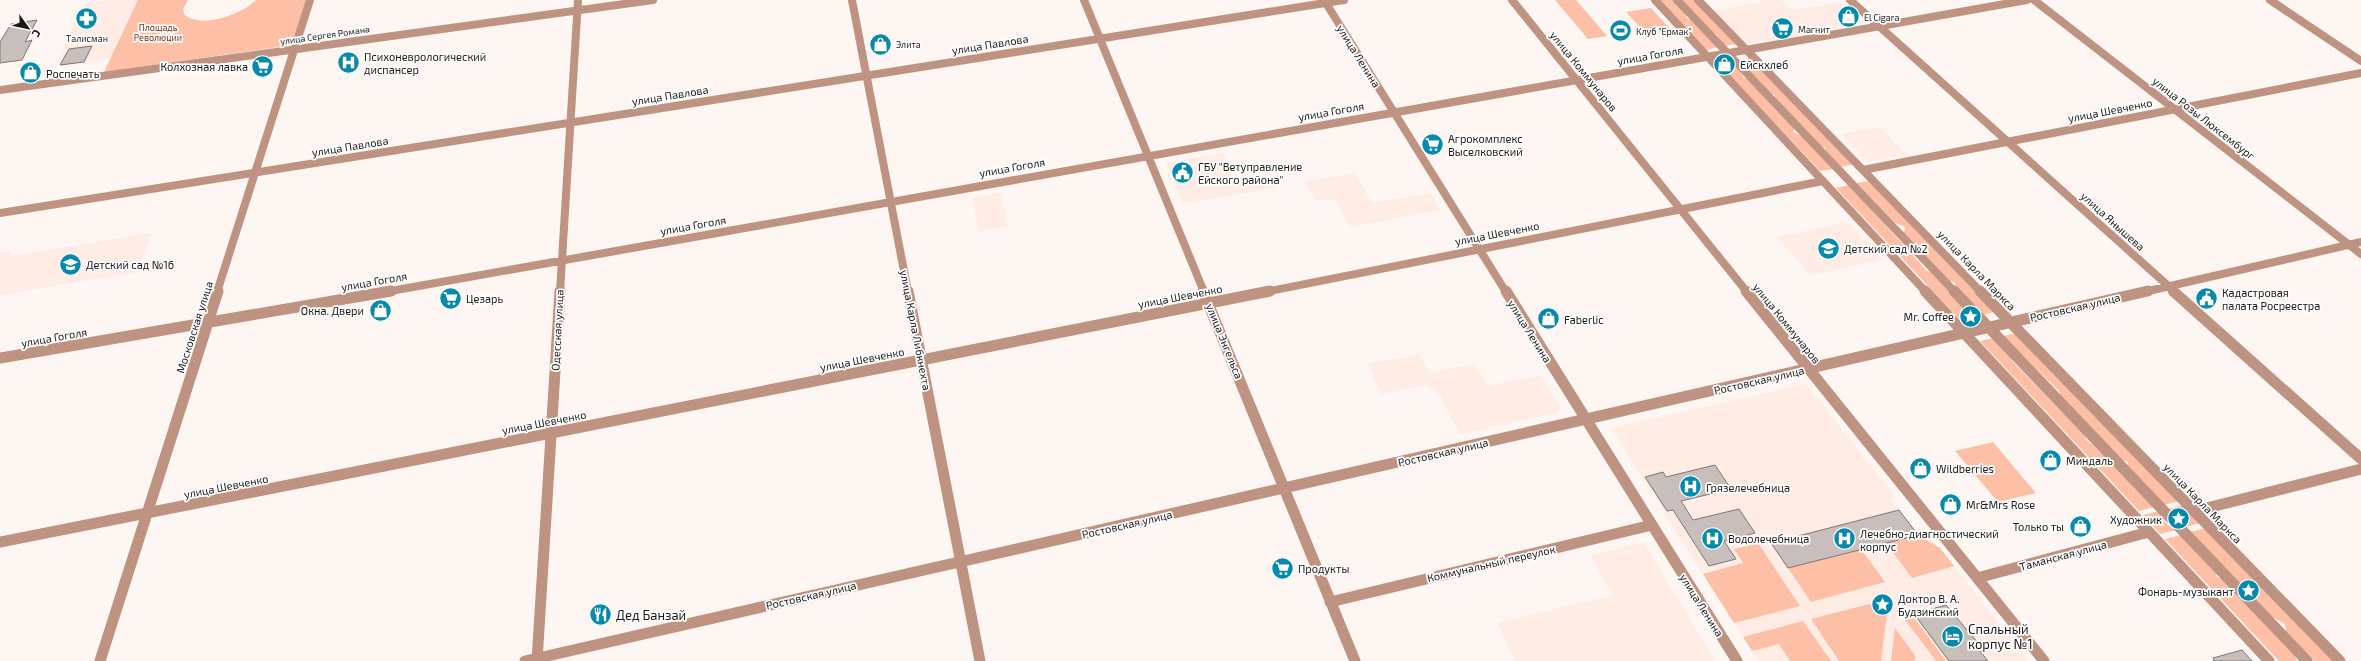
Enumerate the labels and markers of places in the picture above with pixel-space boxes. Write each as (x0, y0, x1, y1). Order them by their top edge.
shop icon: El Cigara (1836, 4, 1862, 30)
pharmacy icon: Талисман (74, 6, 100, 32)
place label: El Cigara (1864, 12, 1899, 23)
supermarket icon: Магнит (1769, 16, 1795, 42)
sports icon: Клуб "Ермак" (1608, 18, 1634, 44)
place label: Магнит (1798, 24, 1831, 35)
place label: Клуб "Ермак" (1636, 26, 1691, 38)
shop icon: Элита (867, 31, 893, 57)
place label: Талисман (66, 33, 108, 44)
place label: Элита (896, 39, 921, 50)
hospital icon: Психоневрологический диспансер (335, 49, 361, 75)
place label: Психоневрологический диспансер (364, 50, 486, 76)
shop icon: Ейскхлеб (1712, 51, 1738, 77)
supermarket icon: Колхозная лавка (250, 53, 276, 79)
place label: Ейскхлеб (1740, 58, 1788, 71)
shop icon: Роспечать (18, 60, 44, 86)
place label: Колхозная лавка (160, 60, 248, 73)
place label: Роспечать (46, 67, 100, 80)
supermarket icon: Агрокомплекс Выселковский (1420, 131, 1446, 157)
place label: Агрокомплекс Выселковский (1448, 132, 1523, 158)
public building icon: ГБУ "Ветуправление Ейского района" (1169, 159, 1195, 185)
place label: ГБУ "Ветуправление Ейского района" (1198, 160, 1302, 186)
school or university icon: Детский сад №2 (1816, 235, 1842, 261)
place label: Детский сад №2 (1844, 242, 1928, 255)
school or university icon: Детский сад №16 (57, 251, 83, 277)
place label: Детский сад №16 (86, 258, 174, 271)
supermarket icon: Цезарь (438, 285, 464, 311)
public building icon: Кадастровая палата Росреестра (2193, 285, 2219, 311)
place label: Кадастровая палата Росреестра (2222, 286, 2320, 312)
place label: Цезарь (466, 292, 503, 305)
shop icon: Окна. Двери (367, 297, 393, 323)
place icon: Mr. Coffee (1957, 303, 1983, 329)
place label: Окна. Двери (301, 304, 364, 317)
shop icon: Faberlic (1535, 306, 1561, 332)
place label: Mr. Coffee (1904, 310, 1954, 323)
place label: Faberlic (1564, 313, 1604, 326)
shop icon: Миндаль (2038, 447, 2064, 473)
place label: Миндаль (2066, 454, 2113, 467)
shop icon: Wildberries (1908, 455, 1934, 481)
place label: Wildberries (1936, 462, 1994, 475)
hospital icon: Грязелечебница (1678, 474, 1704, 500)
place label: Грязелечебница (1706, 481, 1790, 494)
shop icon: Mr&Mrs Rose (1937, 491, 1963, 517)
place label: Mr&Mrs Rose (1966, 498, 2035, 511)
place icon: Художник (2165, 506, 2191, 532)
shop icon: Только ты (2067, 513, 2093, 539)
place label: Художник (2110, 513, 2162, 527)
place label: Только ты (2013, 520, 2064, 533)
hospital icon: Водолечебница (1700, 525, 1726, 551)
hospital icon: Лечебно-диагностический корпус (1831, 526, 1857, 552)
place label: Лечебно-диагностический корпус (1860, 527, 1999, 554)
place label: Водолечебница (1728, 532, 1809, 545)
supermarket icon: Продукты (1269, 555, 1295, 581)
place label: Продукты (1298, 562, 1349, 576)
place icon: Фонарь-музыкант (2236, 578, 2262, 604)
place label: Фонарь-музыкант (2138, 585, 2235, 599)
place icon: Доктор В. А. Будзинский (1870, 591, 1896, 617)
place label: Доктор В. А. Будзинский (1898, 592, 1959, 619)
restaurant icon: Дед Банзай (588, 602, 614, 628)
place label: Дед Банзай (616, 607, 686, 623)
place label: Спальный корпус №1 (1968, 621, 2033, 652)
hotel icon: Спальный корпус №1 (1939, 623, 1965, 649)

